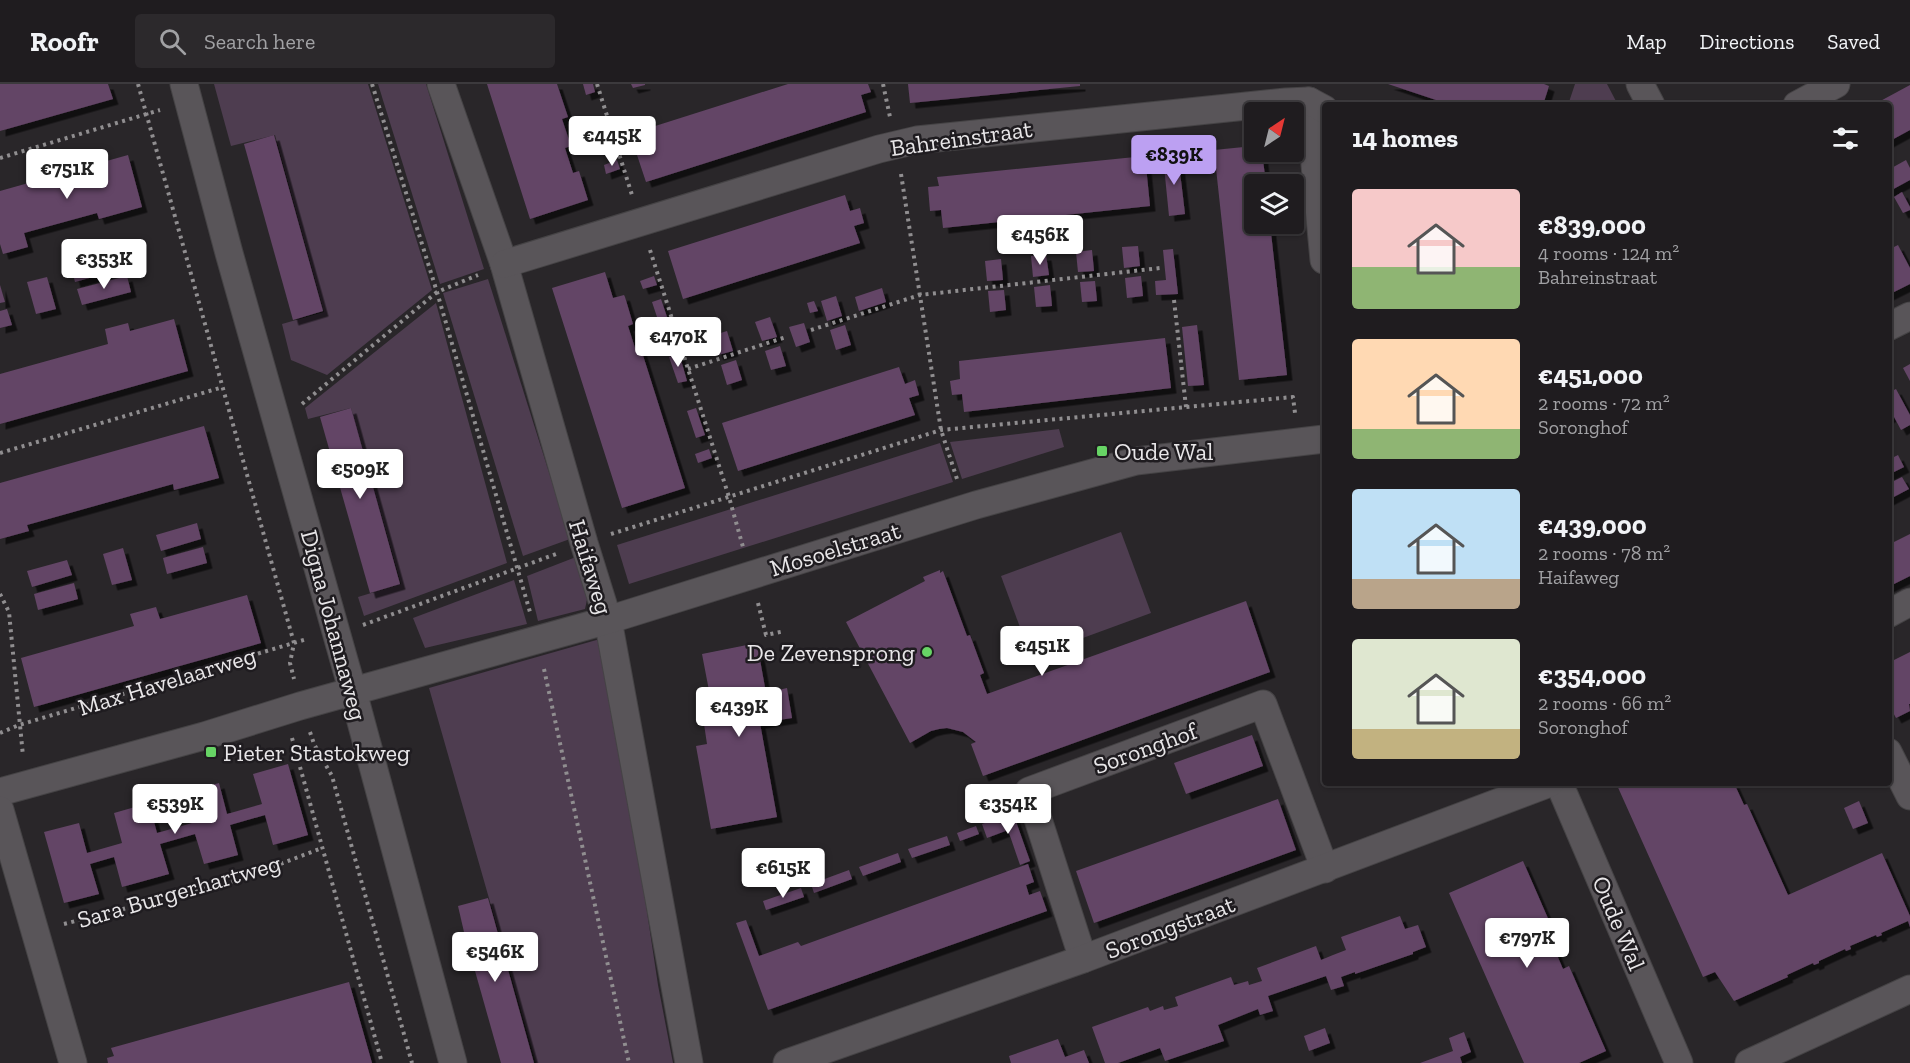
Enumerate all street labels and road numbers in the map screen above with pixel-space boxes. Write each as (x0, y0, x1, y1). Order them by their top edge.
street label: Bahreinstraat (888, 114, 1034, 162)
street label: Mosoelstraat (766, 515, 904, 583)
street label: Haifaweg (563, 516, 619, 618)
street label: Digna Johannaweg (295, 527, 373, 723)
street label: Max Havelaarweg (75, 640, 259, 722)
street label: Soronghof (1089, 715, 1203, 780)
street label: Sara Burgerhartweg (74, 848, 284, 934)
street label: Oude Wal (1586, 872, 1652, 974)
street label: Sorongstraat (1101, 889, 1239, 965)

